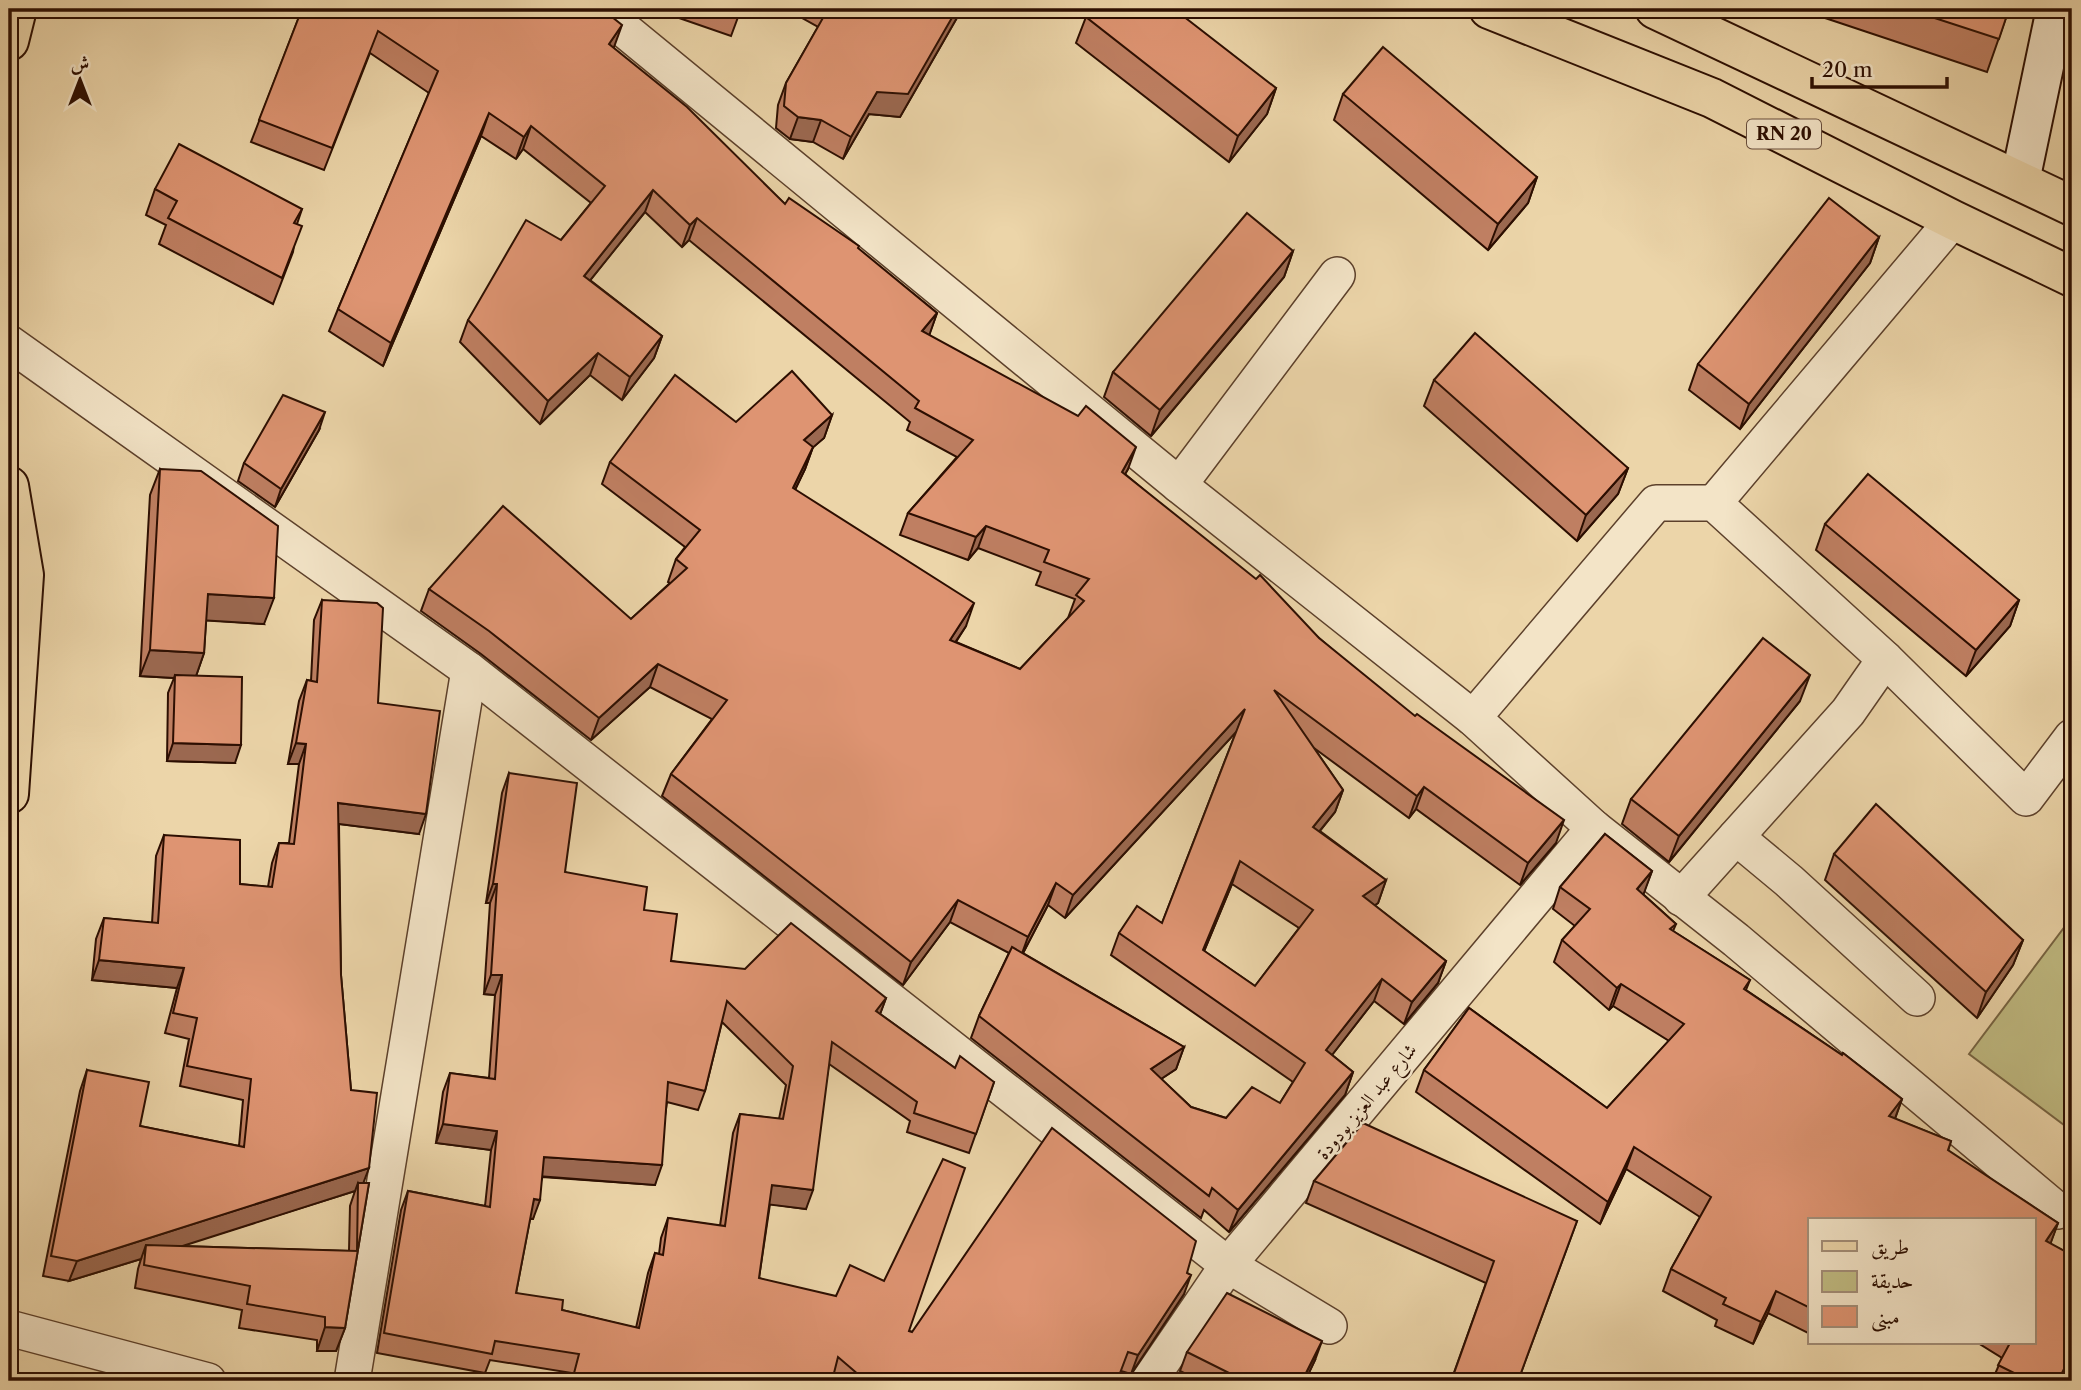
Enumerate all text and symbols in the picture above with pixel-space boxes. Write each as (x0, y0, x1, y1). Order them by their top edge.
north arrow (46, 46, 116, 116)
scale bar (1812, 46, 1946, 90)
text: ش (71, 52, 89, 75)
text: 20 m (1822, 57, 1873, 82)
road number: RN 20 (1747, 119, 1821, 148)
street label: شارع عبد العزيز بودودة (1311, 1039, 1425, 1167)
legend (1808, 1218, 2036, 1344)
text: طريق (1871, 1234, 1909, 1260)
text: حديقة (1871, 1268, 1914, 1294)
text: مبنى (1871, 1304, 1900, 1332)

